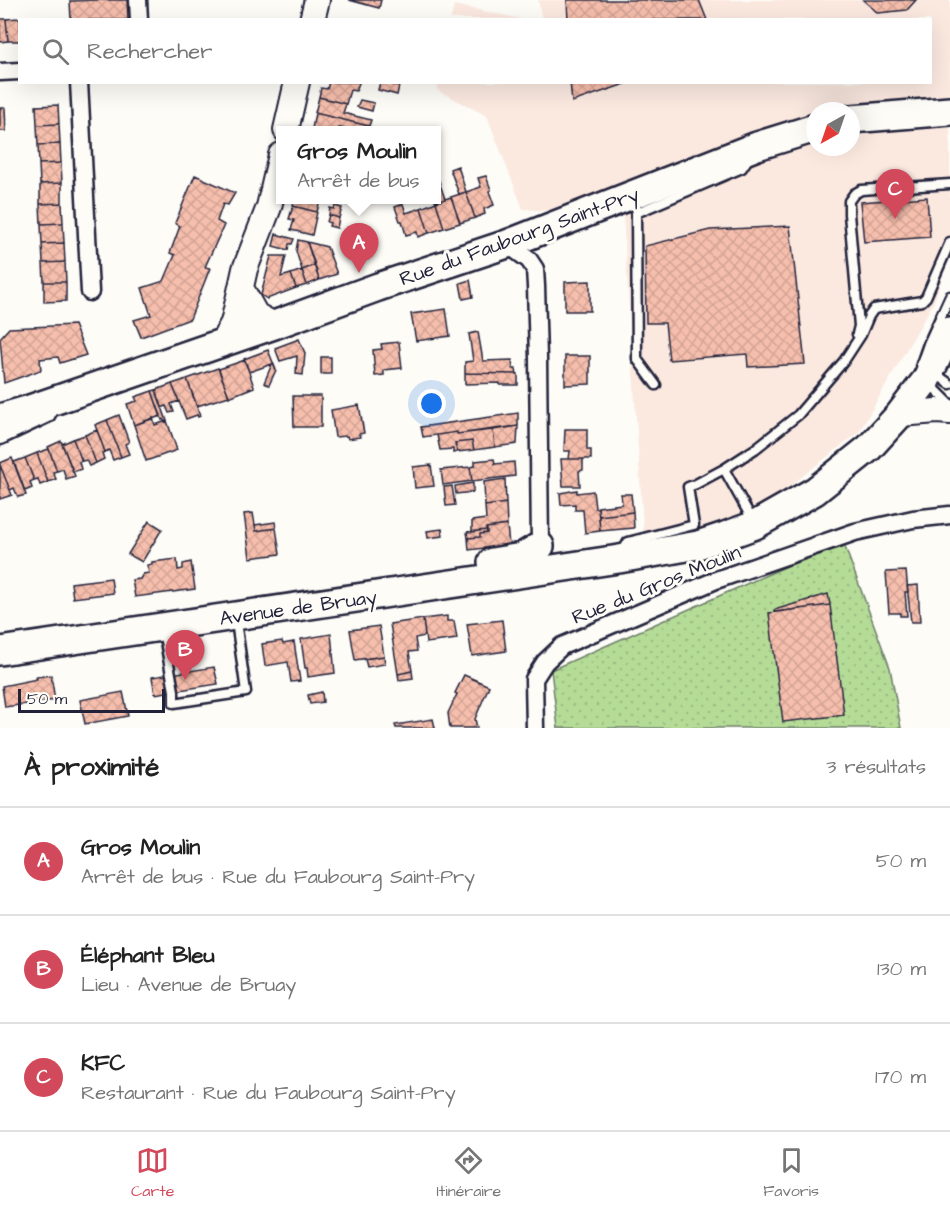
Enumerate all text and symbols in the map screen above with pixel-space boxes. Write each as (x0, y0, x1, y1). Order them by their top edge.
search box (18, 18, 932, 84)
icon: search (39, 35, 72, 68)
text: Rechercher (87, 36, 212, 67)
north arrow (806, 102, 860, 156)
popup (276, 126, 441, 204)
text: Gros Moulin (297, 136, 416, 167)
text: Arrêt de bus (297, 167, 420, 195)
pin: C (876, 170, 914, 219)
street label: Rue du Faubourg Saint-Pry (396, 181, 643, 294)
pin: A (340, 224, 378, 273)
your location (417, 389, 446, 418)
street label: Rue du Gros Moulin (568, 538, 745, 632)
street label: Avenue de Bruay (218, 583, 379, 634)
pin: B (166, 630, 204, 680)
scale bar (18, 686, 165, 714)
text: 50 m (27, 688, 67, 710)
text: À proximité (24, 749, 159, 785)
text: 3 résultats (826, 753, 926, 781)
text: Gros Moulin (81, 832, 200, 863)
text: A (37, 847, 50, 875)
text: 50 m (876, 847, 926, 875)
text: Arrêt de bus · Rue du Faubourg Saint-Pry (81, 863, 475, 891)
text: Éléphant Bleu (81, 940, 215, 971)
text: B (36, 955, 51, 983)
text: 130 m (877, 955, 926, 983)
text: Lieu · Avenue de Bruay (81, 971, 296, 999)
text: KFC (81, 1048, 125, 1079)
text: C (36, 1063, 51, 1091)
text: 170 m (875, 1063, 926, 1091)
text: Restaurant · Rue du Faubourg Saint-Pry (81, 1079, 456, 1107)
tab: Carte (131, 1144, 174, 1202)
tab: Itinéraire (436, 1144, 501, 1202)
tab: Favoris (763, 1144, 819, 1202)

